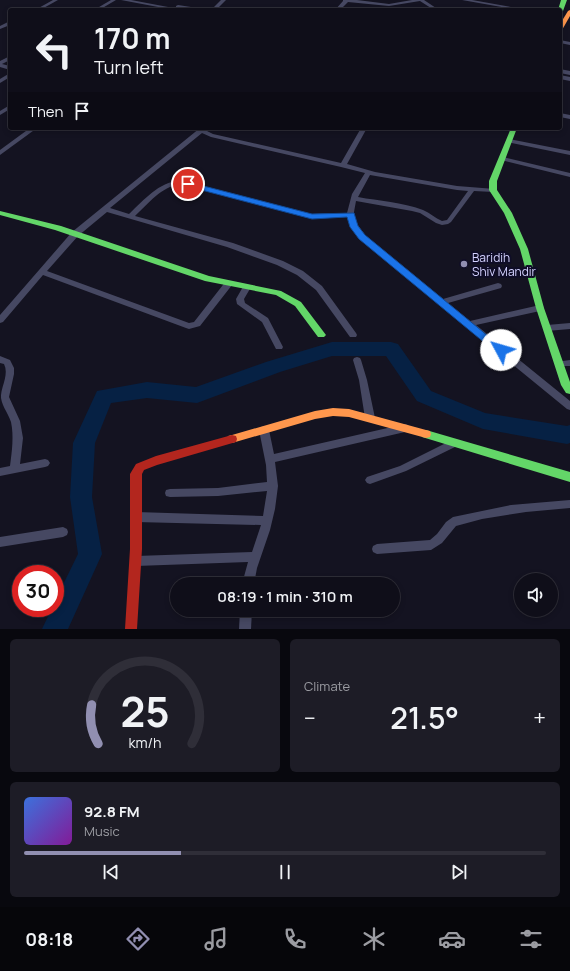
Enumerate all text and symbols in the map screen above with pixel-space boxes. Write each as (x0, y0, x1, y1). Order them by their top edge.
text: 170 m (94, 19, 170, 57)
icon: left (28, 24, 80, 76)
text: Turn left (94, 55, 164, 79)
icon: arrive (71, 100, 93, 122)
text: Then (28, 101, 63, 122)
pin (171, 167, 205, 201)
icon: arrive (177, 173, 199, 195)
place label: Baridih Shiv Mandir (472, 249, 537, 280)
marker: Baridih Shiv Mandir (459, 259, 469, 269)
position arrow (480, 329, 522, 371)
speed limit sign: 30 (12, 565, 64, 617)
map controls (514, 573, 558, 617)
button: sound (514, 573, 558, 617)
text: 08:19 · 1 min · 310 m (217, 586, 353, 607)
text: Climate (304, 677, 350, 695)
text: 25 (120, 682, 170, 738)
text: 21.5° (390, 697, 459, 738)
text: − (304, 703, 316, 733)
text: + (533, 703, 546, 733)
text: km/h (128, 732, 162, 751)
text: 92.8 FM (84, 801, 140, 822)
text: Music (84, 822, 120, 840)
icon: previous (100, 861, 122, 883)
icon: pause (274, 861, 296, 883)
icon: next (448, 861, 470, 883)
icon: directions (124, 925, 152, 953)
icon: music (202, 925, 230, 953)
icon: phone (281, 925, 309, 953)
icon: climate (360, 925, 388, 953)
icon: car (438, 925, 466, 953)
icon: filters (517, 925, 545, 953)
text: 08:18 (25, 927, 73, 951)

